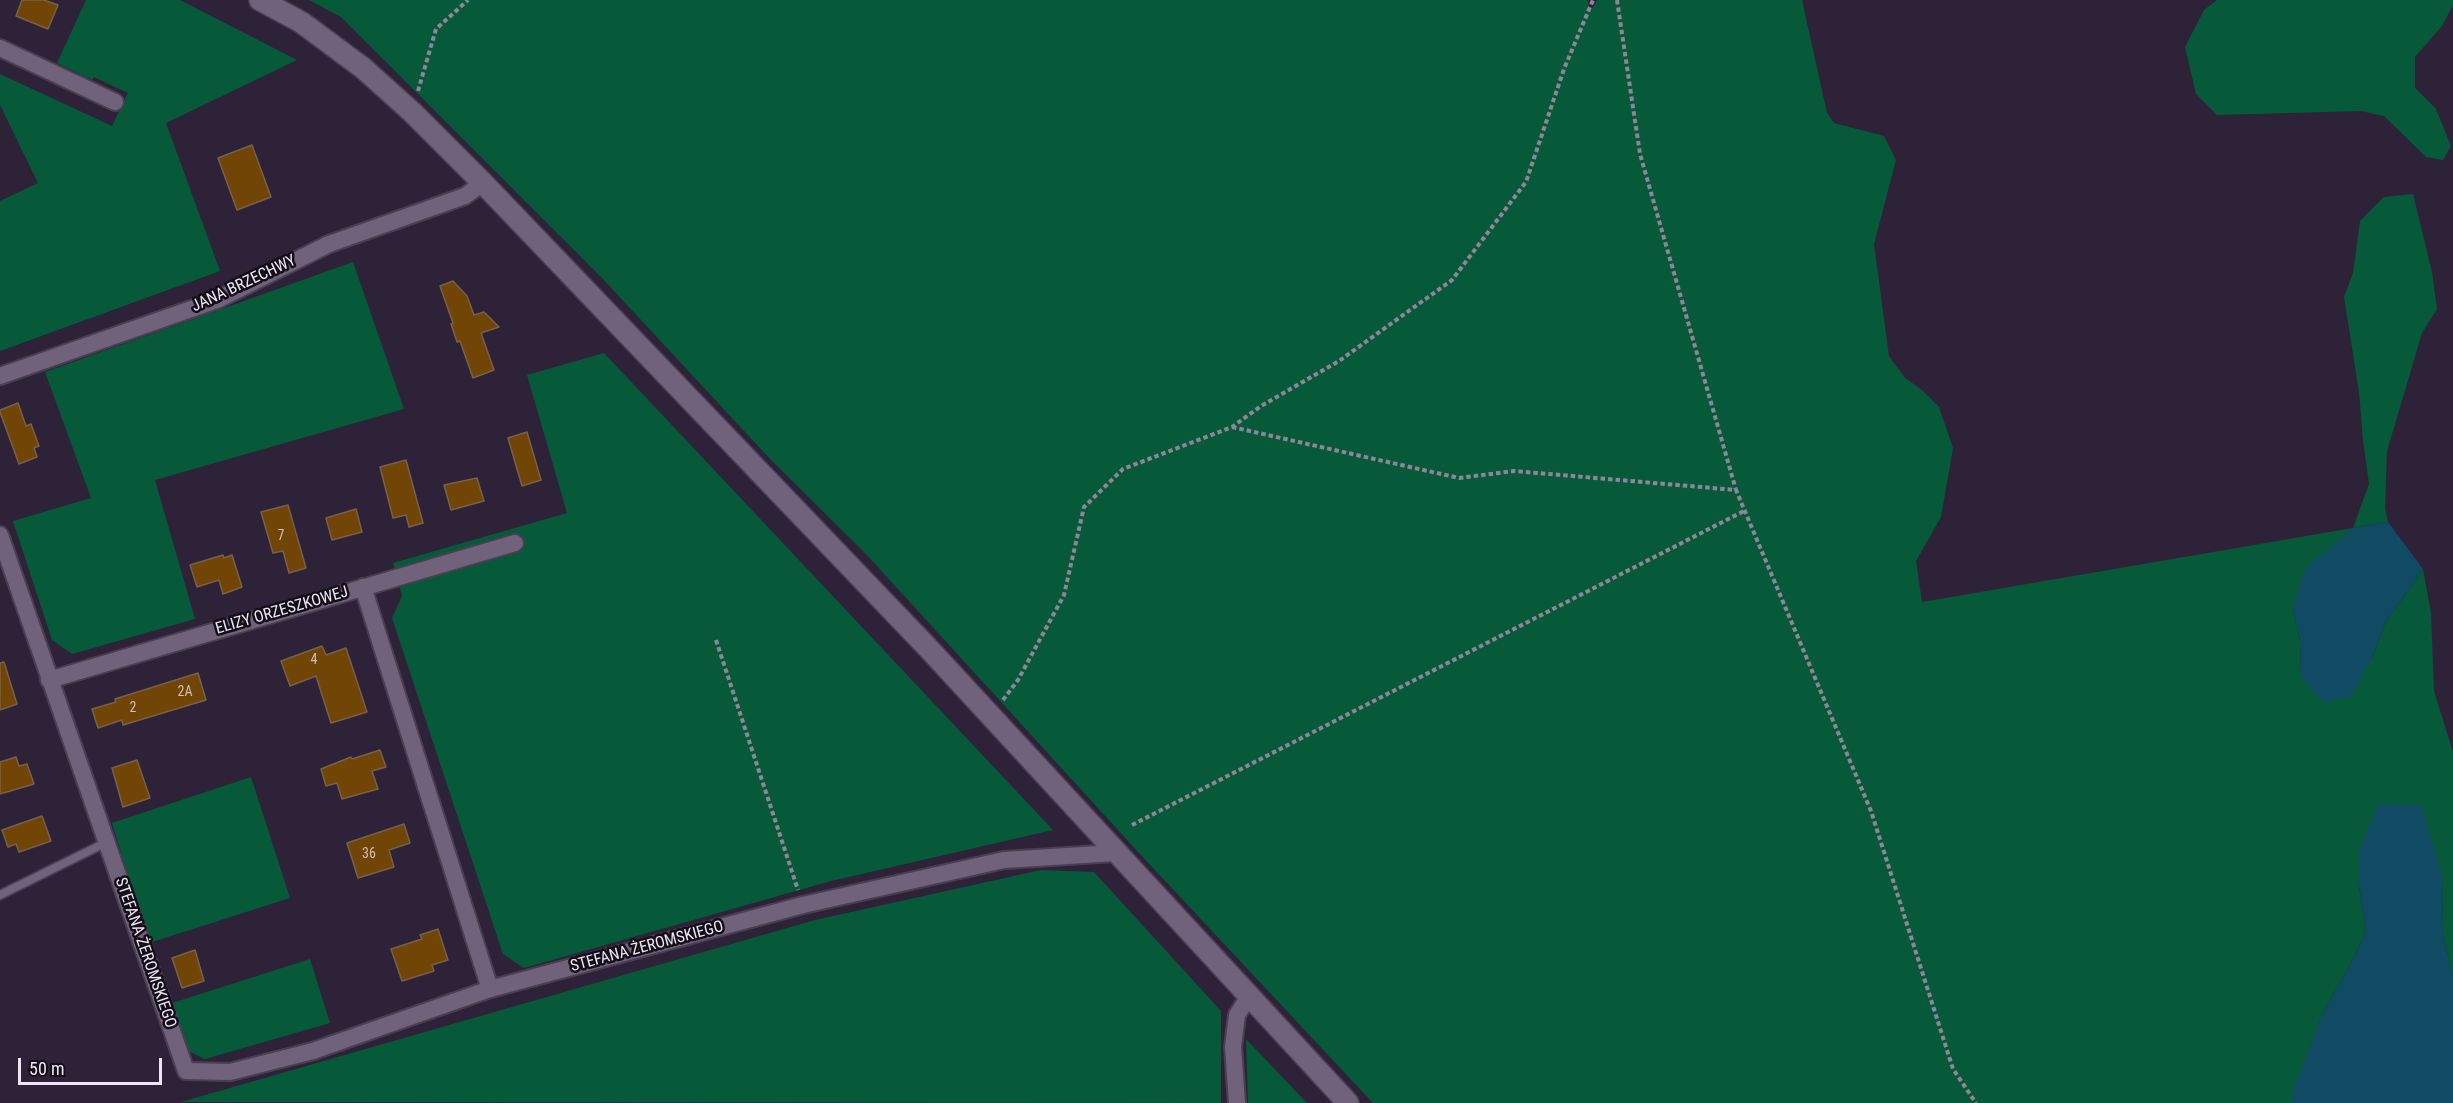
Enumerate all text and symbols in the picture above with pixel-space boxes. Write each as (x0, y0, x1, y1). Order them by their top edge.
street label: JANA BRZECHWY (189, 251, 299, 317)
house number: 7 (278, 528, 284, 544)
street label: ELIZY ORZESZKOWEJ (213, 583, 351, 639)
house number: 4 (311, 652, 317, 668)
house number: 2A (178, 684, 192, 700)
house number: 2 (130, 700, 136, 716)
house number: 36 (362, 846, 376, 862)
street label: STEFANA ŻEROMSKIEGO (110, 875, 180, 1031)
street label: STEFANA ŻEROMSKIEGO (568, 917, 726, 977)
scale bar (21, 1046, 165, 1084)
text: 50 m (29, 1058, 64, 1079)

